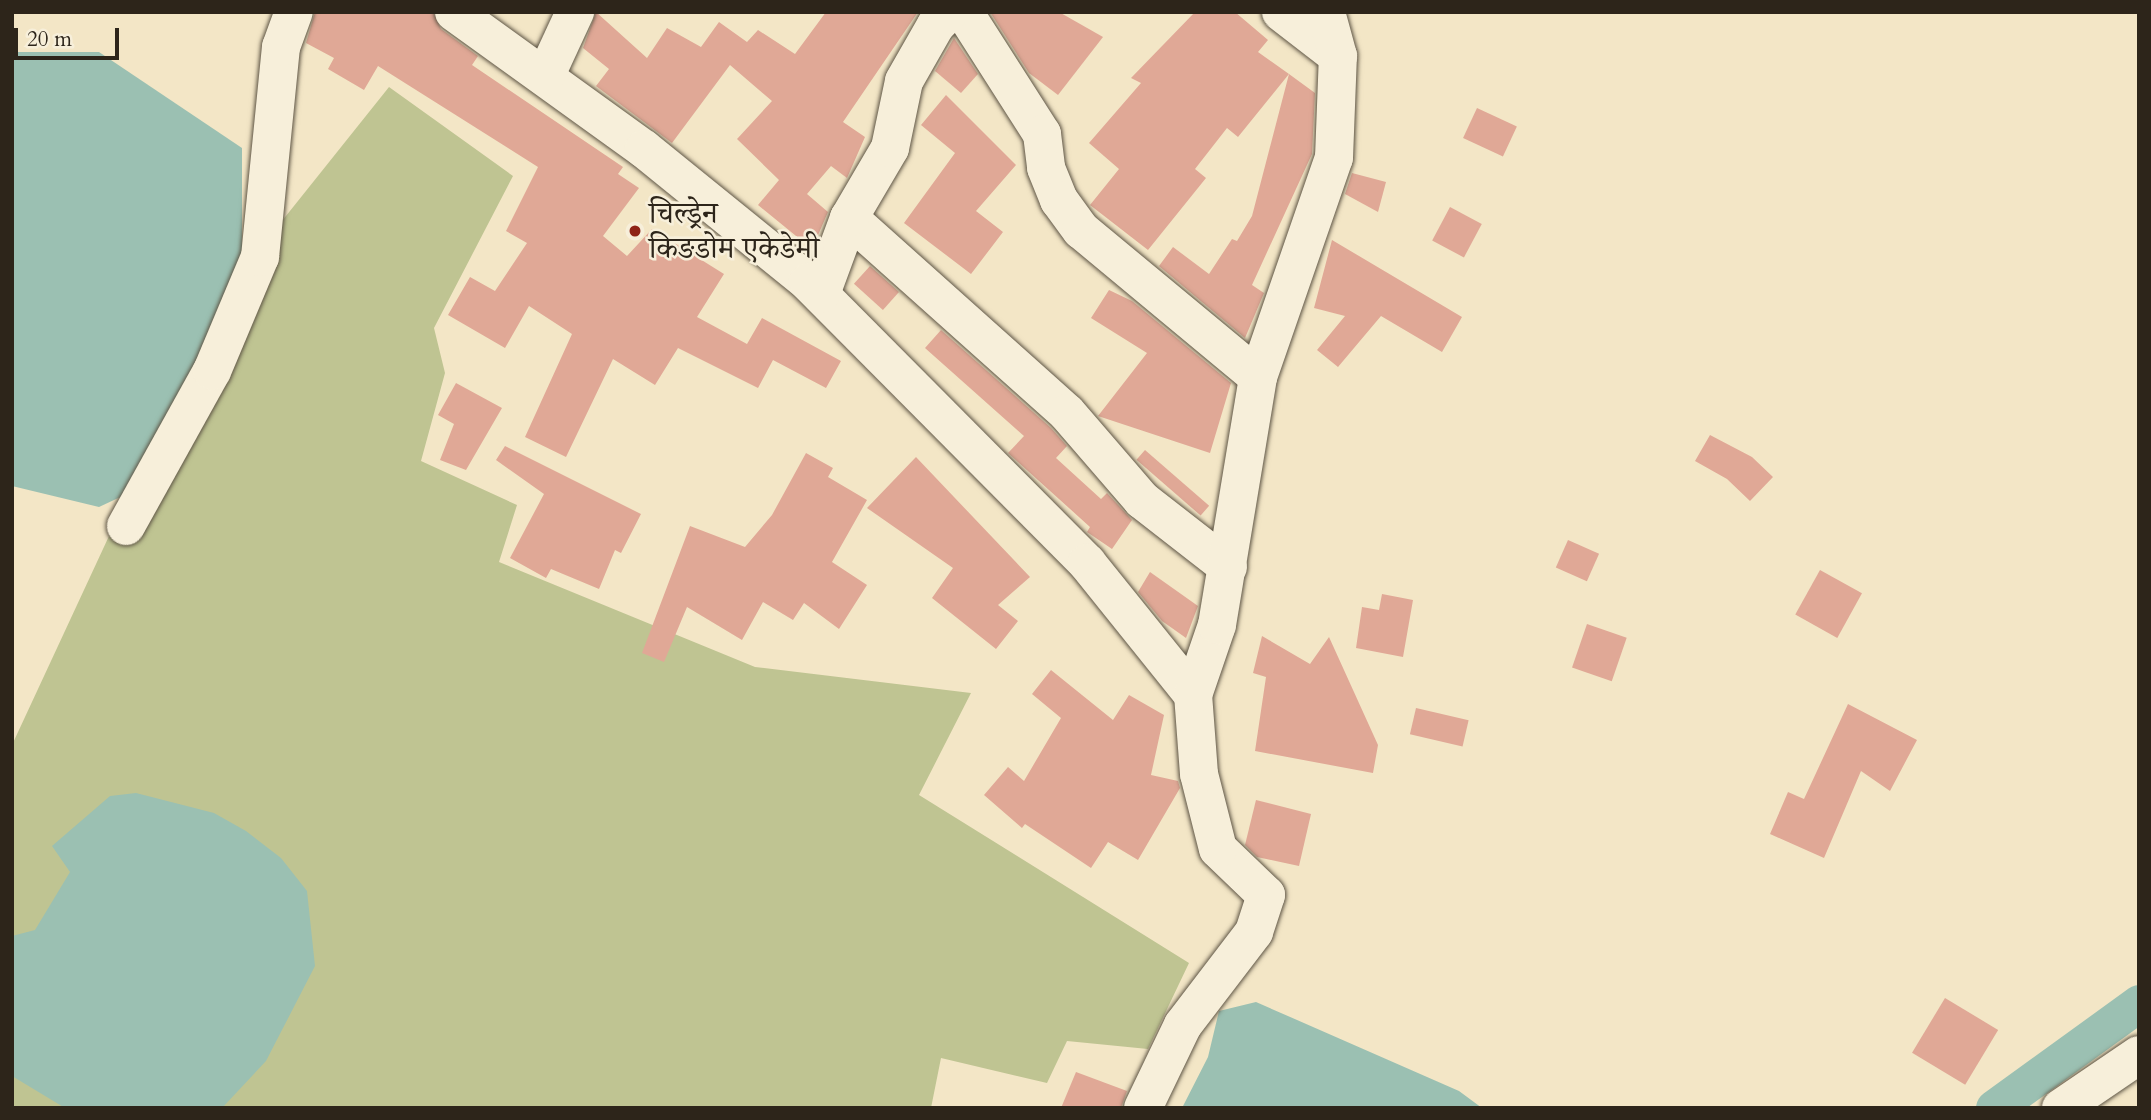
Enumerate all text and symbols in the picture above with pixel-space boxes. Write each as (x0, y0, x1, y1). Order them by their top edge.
scale bar (18, 14, 122, 58)
text: 20 m (27, 25, 72, 54)
place label: चिल्ड्रेन किङडोम एकेडेमी (649, 196, 819, 266)
marker: चिल्ड्रेन किङडोम एकेडेमी (627, 223, 643, 239)

